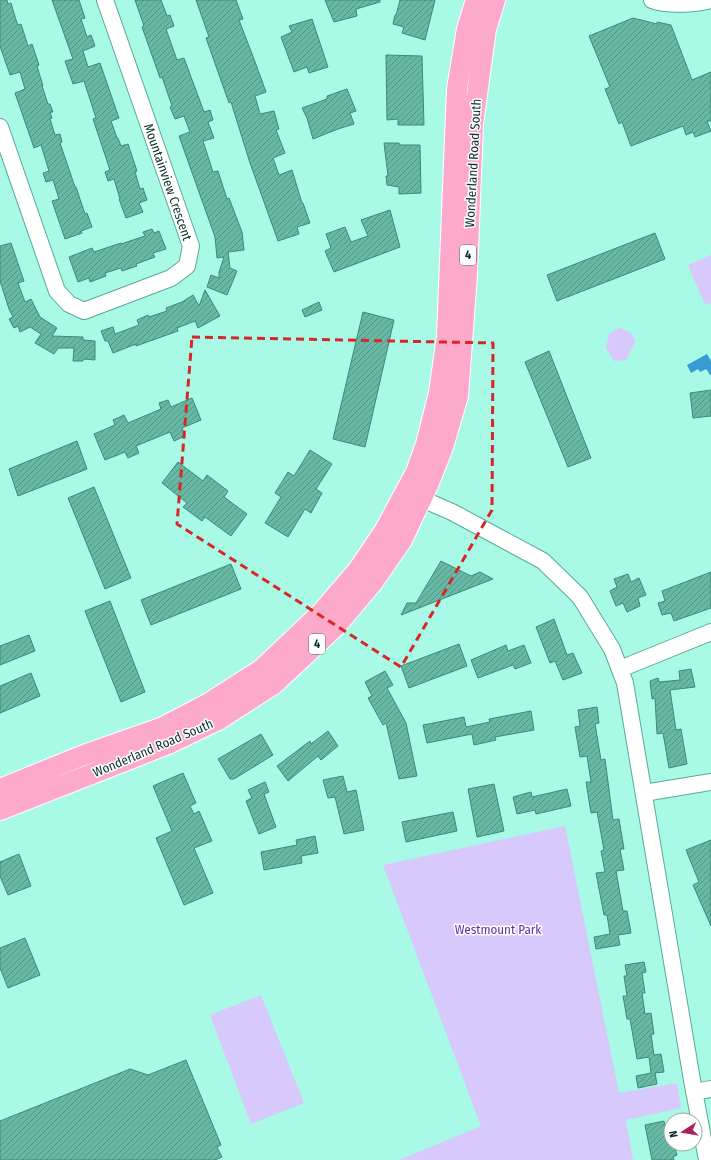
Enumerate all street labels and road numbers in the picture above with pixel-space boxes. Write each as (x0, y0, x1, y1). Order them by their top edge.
street label: Wonderland Road South (462, 98, 484, 228)
street label: Mountainview Crescent (141, 122, 195, 243)
road number: 4 (460, 245, 476, 265)
road number: 4 (309, 634, 325, 654)
street label: Wonderland Road South (91, 716, 215, 780)

